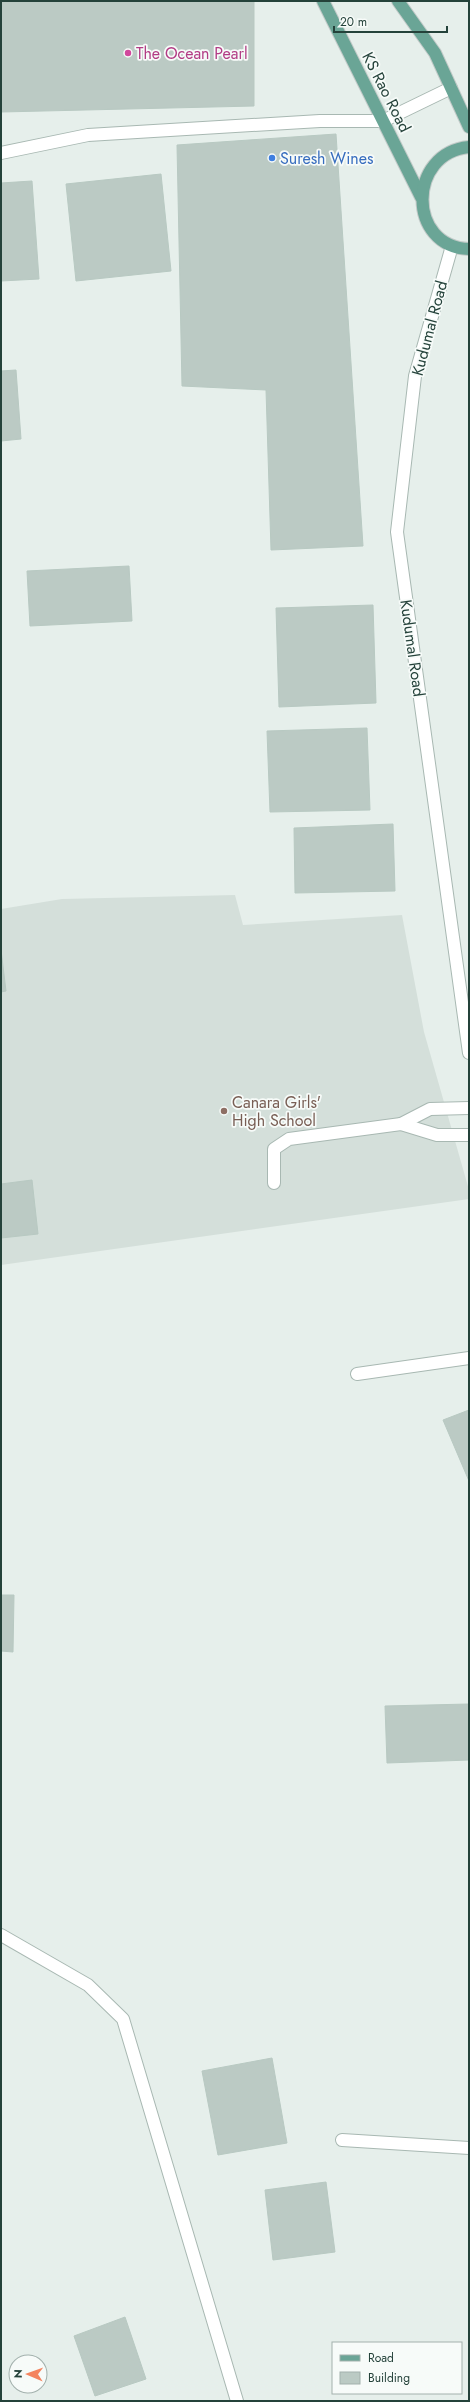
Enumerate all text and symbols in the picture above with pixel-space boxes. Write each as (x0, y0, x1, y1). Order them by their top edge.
scale bar (334, 8, 447, 34)
text: 20 m (340, 13, 367, 31)
place label: The Ocean Pearl (136, 42, 248, 65)
marker: The Ocean Pearl (123, 48, 133, 58)
street label: KS Rao Road (356, 48, 417, 136)
place label: Suresh Wines (280, 147, 373, 170)
marker: Suresh Wines (267, 153, 277, 163)
street label: Kudumal Road (406, 278, 453, 378)
street label: Kudumal Road (394, 598, 431, 698)
place label: Canara Girls' High School (232, 1091, 321, 1132)
marker: Canara Girls' High School (219, 1106, 229, 1116)
legend (332, 2342, 462, 2394)
text: Road (368, 2349, 394, 2367)
north arrow (8, 2354, 48, 2394)
text: N (10, 2369, 26, 2378)
text: Building (368, 2369, 410, 2387)

